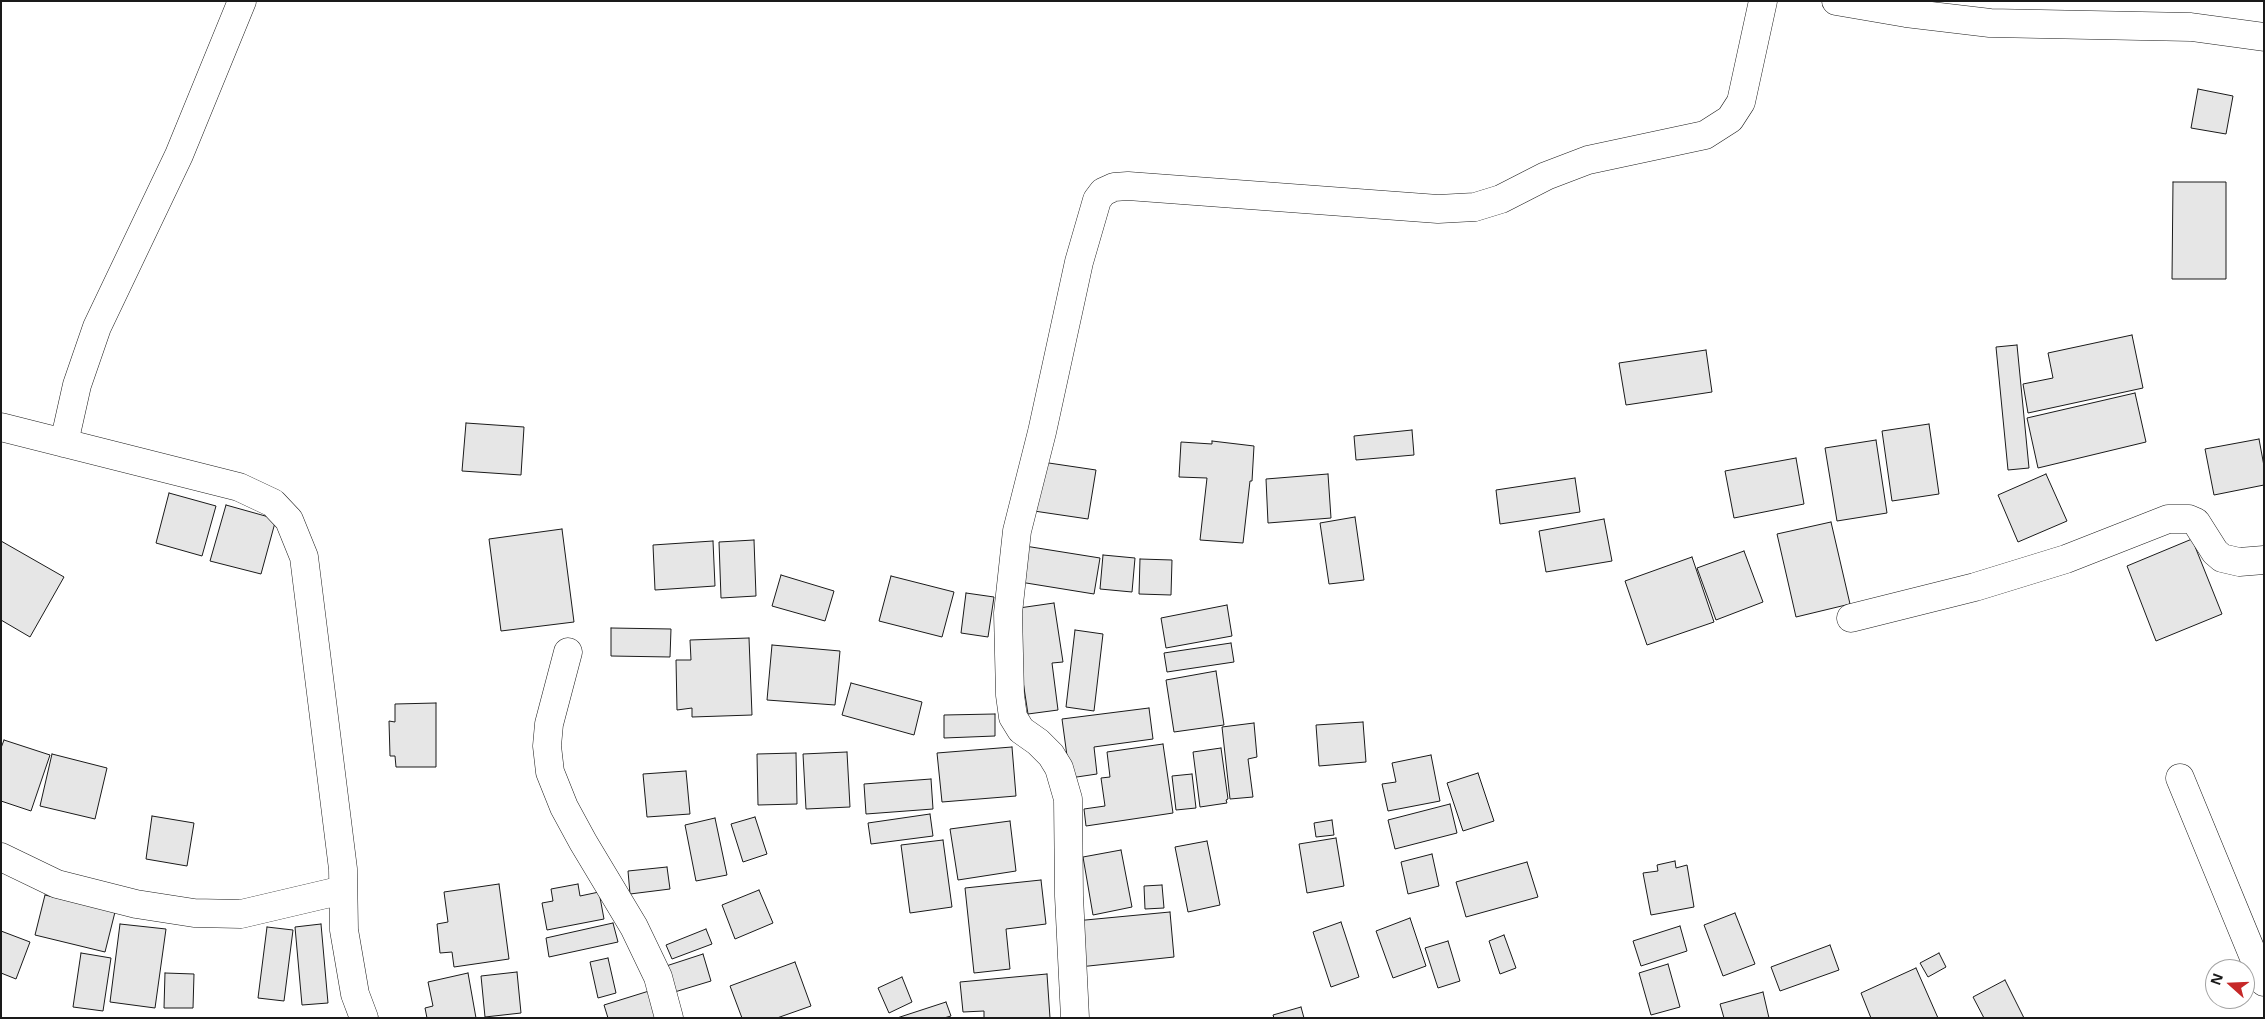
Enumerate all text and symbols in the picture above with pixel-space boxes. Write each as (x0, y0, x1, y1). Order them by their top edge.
north arrow (2205, 959, 2255, 1009)
text: N (2205, 970, 2227, 988)

